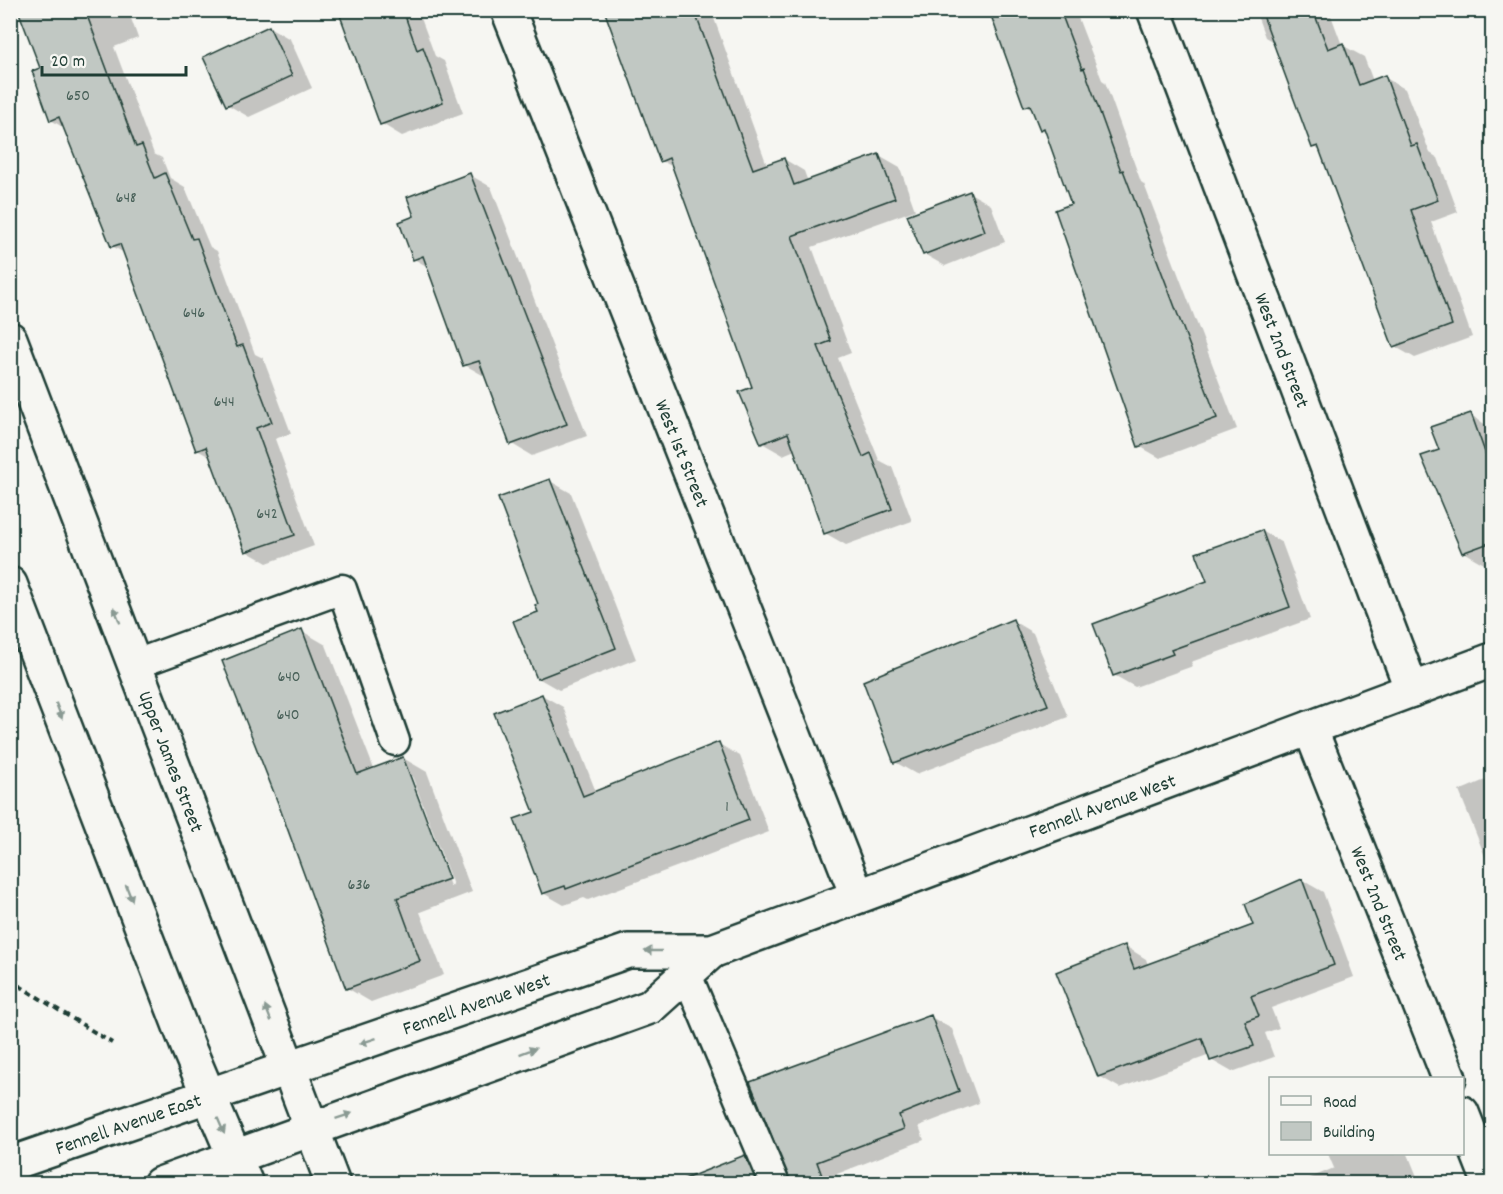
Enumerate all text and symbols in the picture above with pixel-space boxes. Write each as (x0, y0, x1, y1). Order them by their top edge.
scale bar (42, 39, 186, 77)
text: 20 m (51, 50, 85, 75)
house number: 650 (66, 85, 90, 108)
house number: 648 (116, 187, 136, 210)
street label: West 2nd Street (1245, 289, 1315, 413)
house number: 646 (183, 302, 205, 325)
house number: 644 (213, 391, 235, 414)
street label: West 1st Street (646, 396, 715, 512)
house number: 642 (256, 503, 278, 526)
one-way arrow (112, 606, 121, 624)
house number: 640 (277, 666, 301, 689)
street label: Upper James Street (129, 687, 209, 837)
one-way arrow (55, 702, 64, 720)
house number: 640 (276, 704, 300, 727)
street label: Fennell Avenue West (1026, 768, 1180, 847)
house number: 1 (725, 796, 729, 819)
street label: West 2nd Street (1342, 843, 1413, 966)
house number: 636 (348, 874, 371, 897)
one-way arrow (125, 884, 134, 902)
one-way arrow (644, 946, 663, 956)
street label: Fennell Avenue West (399, 967, 555, 1044)
one-way arrow (263, 1004, 273, 1022)
one-way arrow (359, 1036, 377, 1046)
one-way arrow (519, 1045, 537, 1055)
legend (1269, 1077, 1464, 1155)
street label: Fennell Avenue East (52, 1088, 206, 1164)
text: Road (1323, 1091, 1357, 1116)
one-way arrow (336, 1111, 354, 1121)
one-way arrow (217, 1117, 227, 1135)
text: Building (1323, 1121, 1375, 1146)

